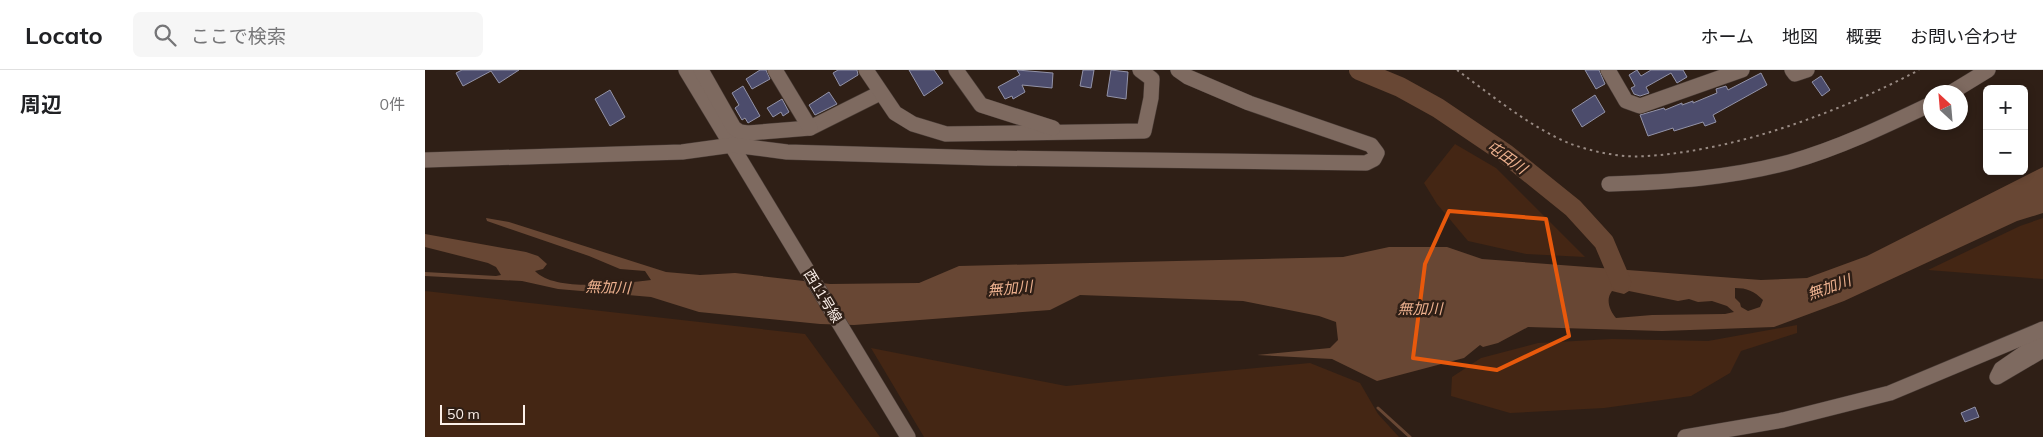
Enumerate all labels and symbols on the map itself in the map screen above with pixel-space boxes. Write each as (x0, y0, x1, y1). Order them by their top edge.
north arrow (1923, 85, 1968, 130)
water label: 屯田川 (1483, 136, 1532, 179)
street label: 西11号線 (800, 266, 846, 326)
water label: 無加川 (1805, 270, 1855, 304)
water label: 無加川 (987, 276, 1035, 299)
water label: 無加川 (585, 277, 633, 297)
water label: 無加川 (1397, 299, 1444, 318)
scale bar (440, 402, 525, 425)

